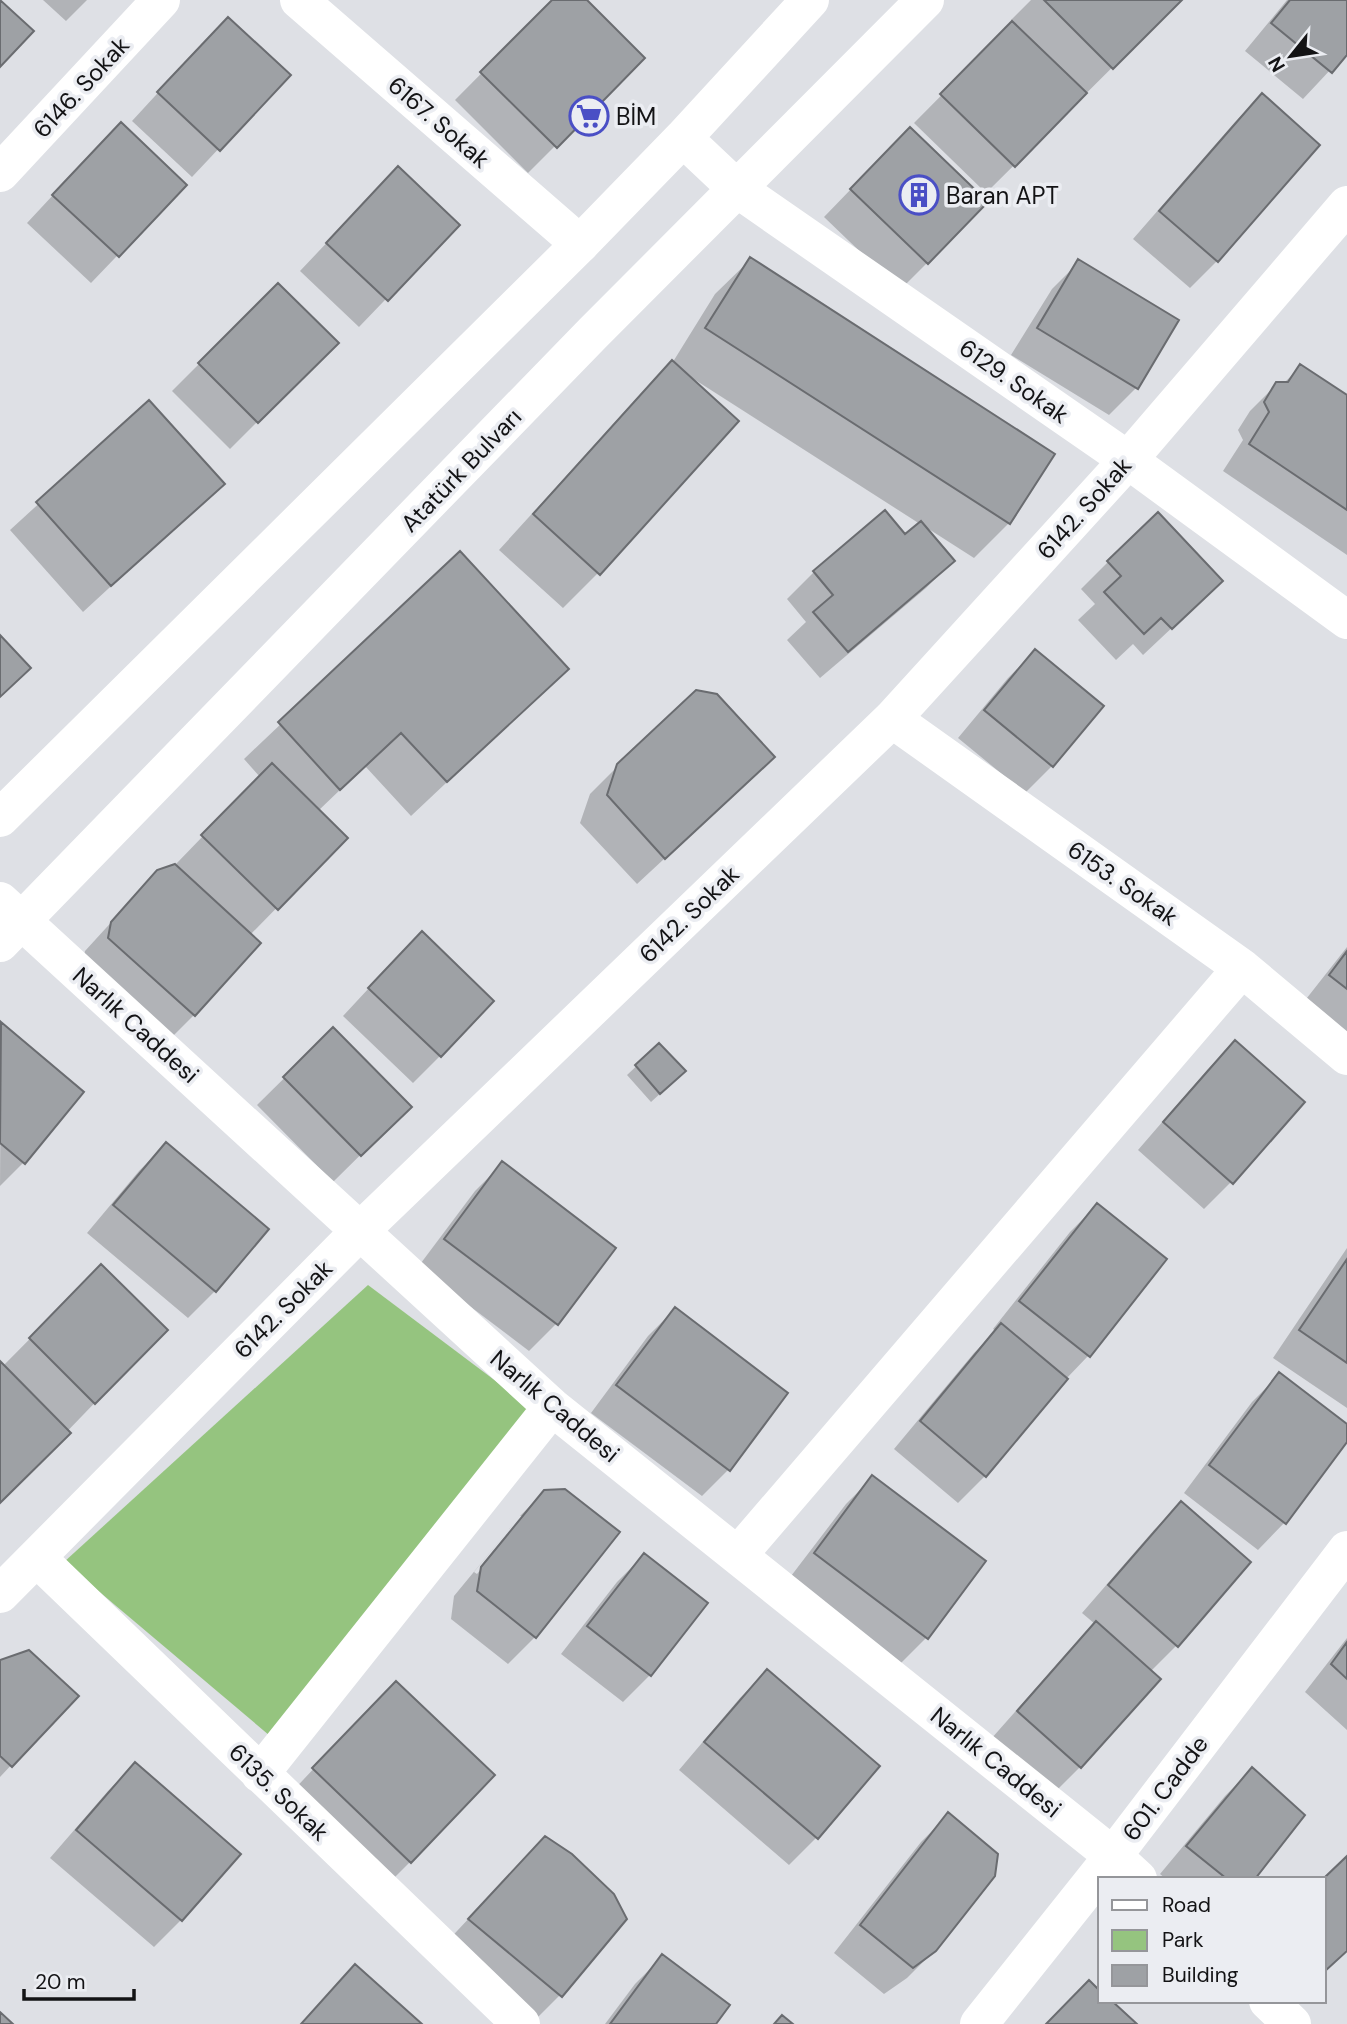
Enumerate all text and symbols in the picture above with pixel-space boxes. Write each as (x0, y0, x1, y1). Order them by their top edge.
north arrow (1256, 21, 1326, 91)
street label: 6146. Sokak (26, 30, 136, 144)
text: N (1262, 52, 1291, 77)
street label: 6167. Sokak (382, 69, 496, 175)
supermarket icon: BİM (568, 95, 610, 137)
place label: BİM (616, 101, 656, 132)
building icon: Baran APT (898, 174, 940, 216)
place label: Baran APT (946, 180, 1059, 211)
street label: 6129. Sokak (953, 332, 1075, 430)
street label: Atatürk Bulvarı (394, 402, 528, 538)
street label: 6142. Sokak (1030, 450, 1138, 566)
street label: 6153. Sokak (1062, 834, 1184, 932)
street label: 6142. Sokak (632, 859, 746, 969)
street label: Narlık Caddesi (66, 960, 206, 1090)
street label: 6142. Sokak (227, 1253, 339, 1365)
street label: Narlık Caddesi (484, 1343, 626, 1469)
street label: Narlık Caddesi (924, 1700, 1068, 1824)
street label: 601. Cadde (1115, 1729, 1215, 1847)
street label: 6135. Sokak (222, 1736, 336, 1848)
legend (1098, 1877, 1326, 2003)
text: Road (1162, 1891, 1211, 1919)
text: Park (1162, 1926, 1204, 1954)
scale bar (24, 1958, 135, 2002)
text: Building (1162, 1961, 1239, 1989)
text: 20 m (35, 1968, 86, 1996)

